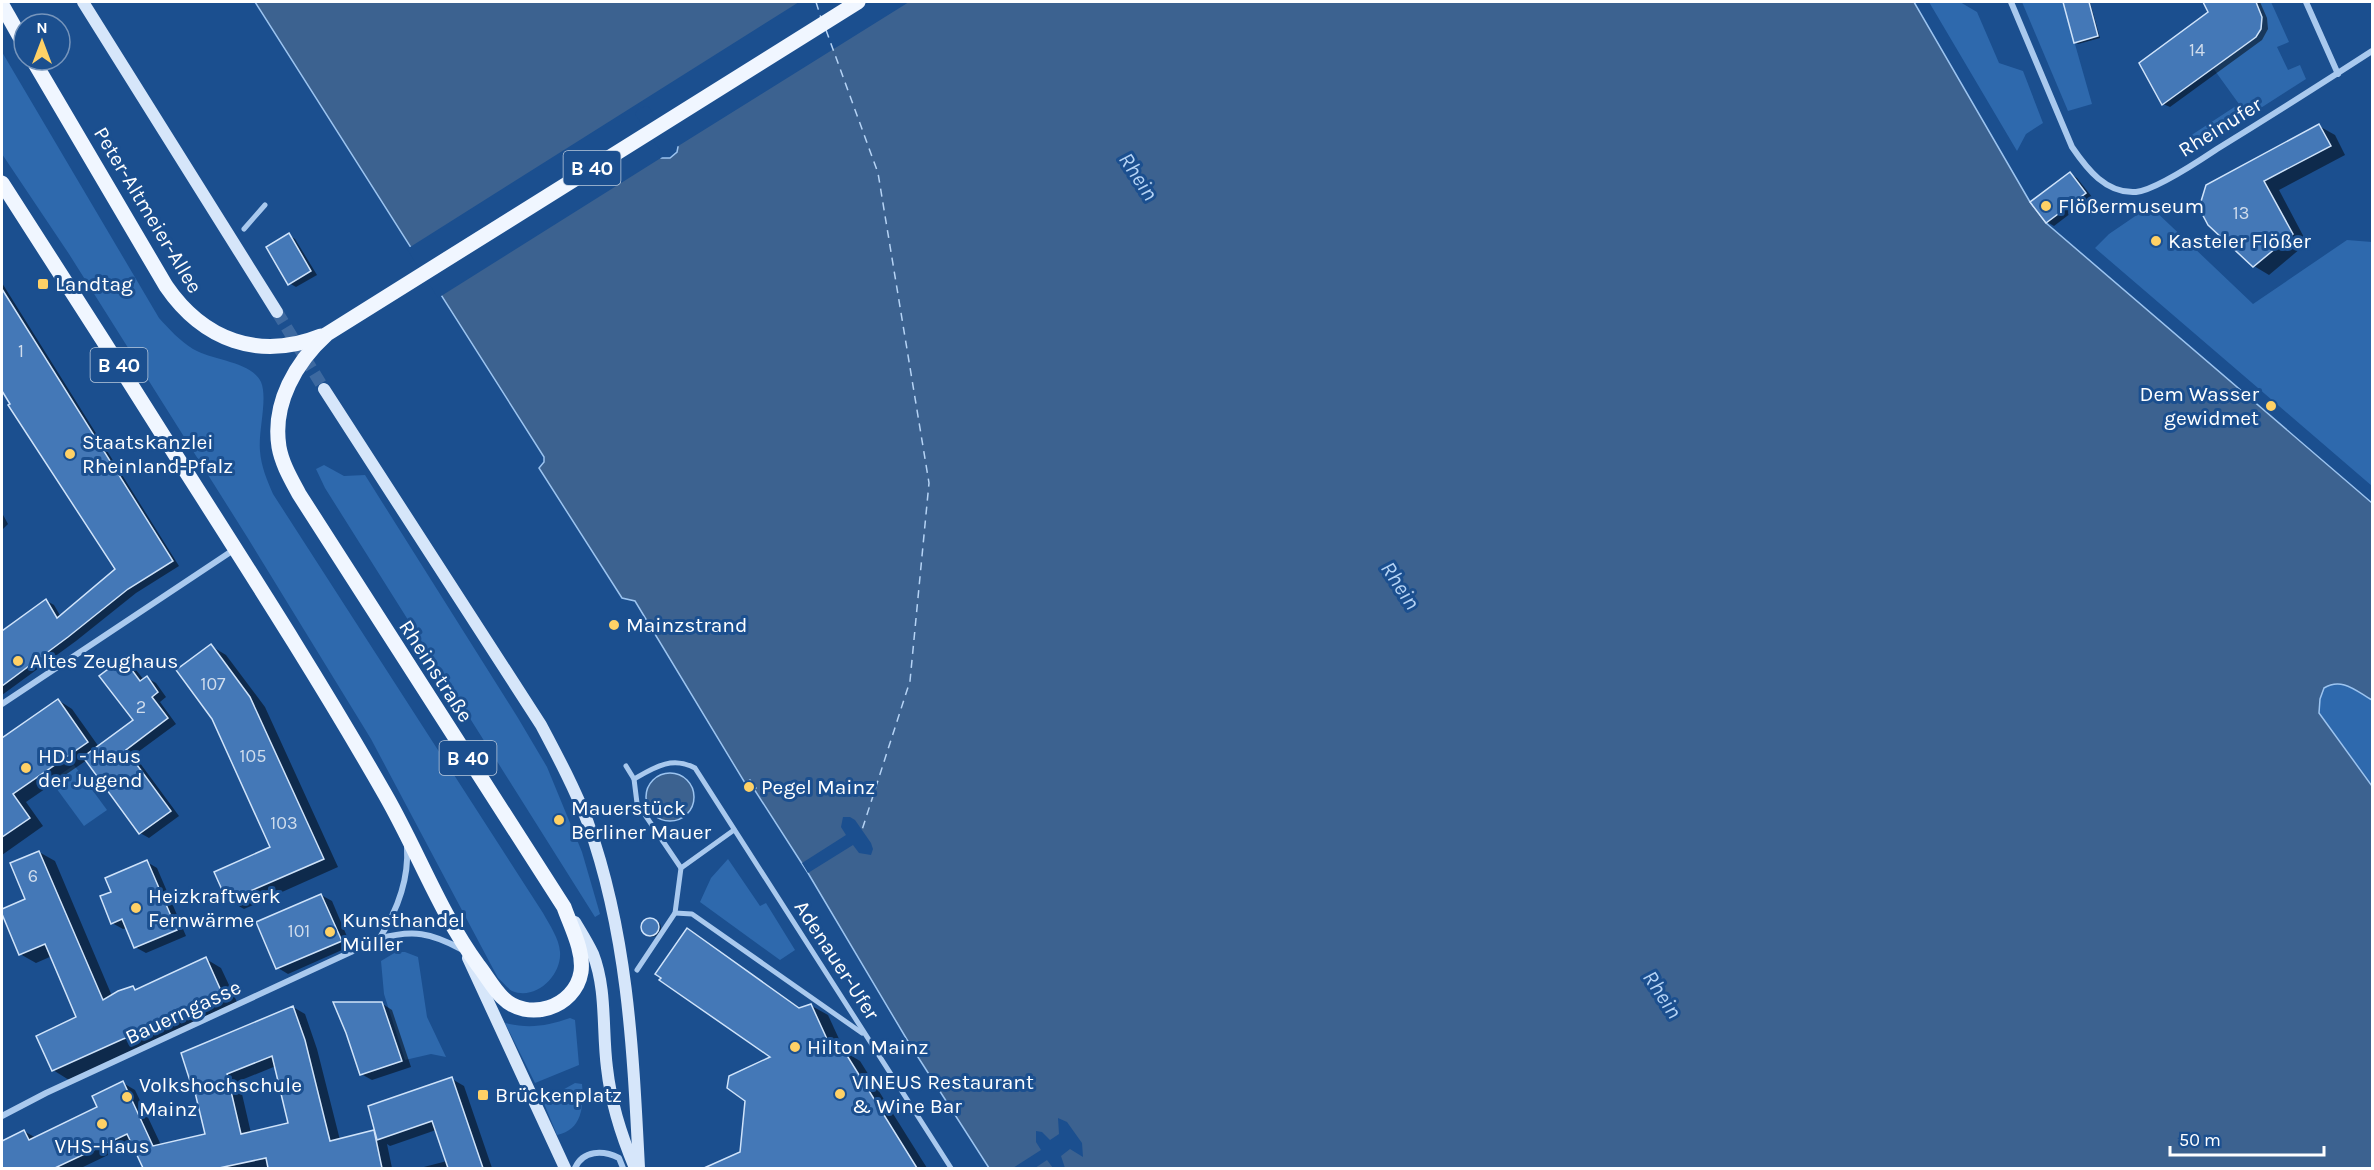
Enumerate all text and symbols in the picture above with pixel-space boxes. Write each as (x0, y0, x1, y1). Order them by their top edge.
north arrow (12, 12, 72, 72)
text: N (36, 18, 48, 37)
house number: 14 (2189, 39, 2205, 61)
street label: Rheinufer (2174, 92, 2266, 162)
street label: Peter-Altmeier-Allee (89, 123, 207, 297)
water label: Rhein (1113, 148, 1163, 206)
road number: B 40 (564, 151, 620, 185)
place label: Flößermuseum (2058, 194, 2204, 218)
marker: Flößermuseum (2039, 199, 2053, 213)
house number: 13 (2233, 202, 2249, 224)
place label: Kasteler Flößer (2168, 229, 2311, 253)
marker: Kasteler Flößer (2149, 234, 2163, 248)
place label: Landtag (55, 272, 133, 296)
marker: Landtag (36, 277, 50, 291)
house number: 1 (18, 340, 24, 362)
road number: B 40 (90, 348, 148, 382)
place label: Dem Wasser gewidmet (2140, 382, 2259, 430)
marker: Dem Wasser gewidmet (2264, 399, 2278, 413)
place label: Staatskanzlei Rheinland-Pfalz (82, 430, 233, 478)
marker: Staatskanzlei Rheinland-Pfalz (63, 447, 77, 461)
water label: Rhein (1375, 557, 1425, 615)
place label: Mainzstrand (626, 613, 747, 637)
street label: Rheinstraße (394, 615, 478, 727)
marker: Mainzstrand (607, 618, 621, 632)
place label: Altes Zeughaus (30, 649, 178, 673)
marker: Altes Zeughaus (11, 654, 25, 668)
house number: 107 (200, 673, 226, 695)
house number: 2 (136, 696, 146, 718)
road number: B 40 (440, 741, 496, 775)
place label: HDJ - Haus der Jugend (38, 744, 143, 792)
house number: 105 (240, 745, 266, 767)
marker: HDJ - Haus der Jugend (19, 761, 33, 775)
place label: Pegel Mainz (761, 775, 875, 799)
marker: Pegel Mainz (742, 780, 756, 794)
place label: Mauerstück Berliner Mauer (571, 796, 711, 844)
house number: 103 (270, 812, 298, 834)
marker: Mauerstück Berliner Mauer (552, 813, 566, 827)
house number: 6 (28, 865, 38, 887)
place label: Heizkraftwerk Fernwärme (148, 884, 281, 932)
street label: Adenauer-Ufer (790, 896, 885, 1024)
marker: Heizkraftwerk Fernwärme (129, 901, 143, 915)
place label: Kunsthandel Müller (342, 908, 465, 956)
house number: 101 (288, 920, 310, 942)
marker: Kunsthandel Müller (323, 925, 337, 939)
water label: Rhein (1637, 966, 1687, 1024)
street label: Bauerngasse (121, 975, 245, 1049)
place label: Hilton Mainz (807, 1035, 928, 1059)
marker: Hilton Mainz (788, 1040, 802, 1054)
place label: VINEUS Restaurant & Wine Bar (852, 1070, 1034, 1118)
place label: Volkshochschule Mainz (139, 1073, 302, 1121)
place label: Brückenplatz (495, 1083, 622, 1107)
marker: VINEUS Restaurant & Wine Bar (833, 1087, 847, 1101)
marker: Brückenplatz (476, 1088, 490, 1102)
marker: Volkshochschule Mainz (120, 1090, 134, 1104)
marker: VHS-Haus (95, 1117, 109, 1131)
scale bar (2170, 1119, 2324, 1157)
text: 50 m (2179, 1129, 2221, 1151)
place label: VHS-Haus (54, 1134, 150, 1158)

